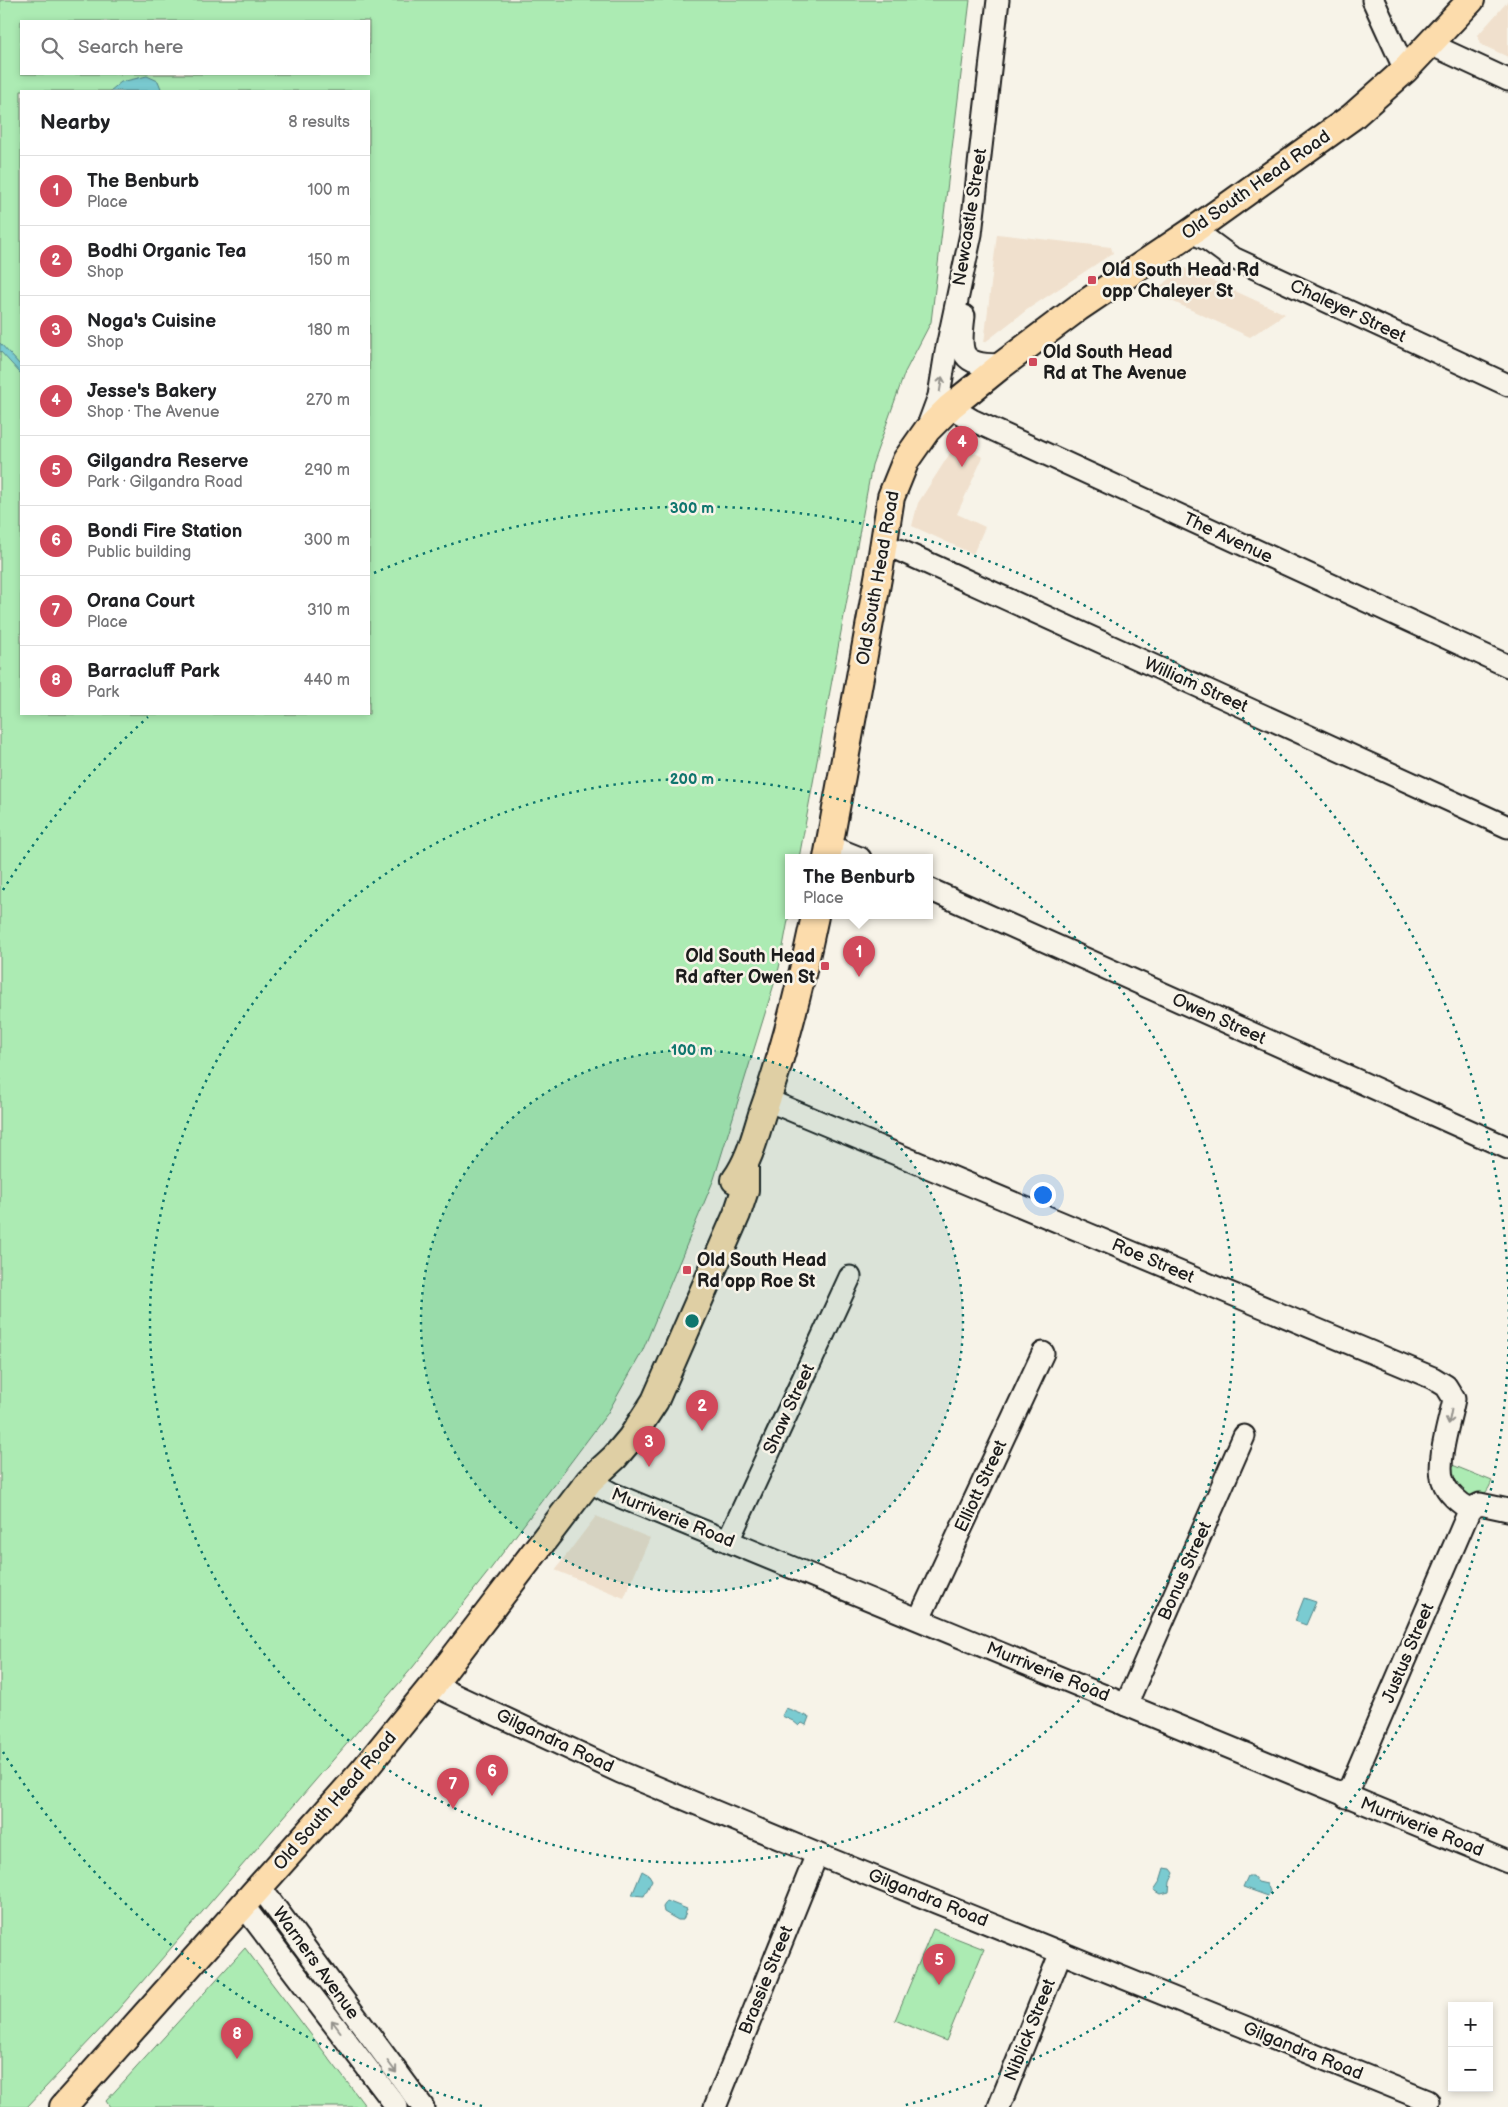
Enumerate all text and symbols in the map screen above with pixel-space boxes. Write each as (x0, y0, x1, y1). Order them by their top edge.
search box (20, 20, 370, 75)
icon: search (38, 34, 66, 62)
text: Search here (78, 36, 183, 59)
text: Nearby (40, 110, 110, 135)
text: 8 results (288, 113, 350, 132)
street label: Old South Head Road (1178, 126, 1334, 244)
street label: Newcastle Street (949, 146, 991, 287)
text: The Benburb (87, 170, 199, 193)
text: 1 (53, 181, 59, 200)
text: 100 m (307, 181, 350, 200)
text: Place (87, 193, 128, 212)
text: Bodhi Organic Tea (87, 240, 247, 263)
text: 2 (51, 251, 61, 270)
text: 150 m (308, 251, 350, 270)
place label: Old South Head Rd opp Chaleyer St (1102, 260, 1259, 302)
text: Shop (87, 263, 124, 282)
marker: Old South Head Rd opp Chaleyer St (1086, 274, 1098, 286)
street label: Chaleyer Street (1287, 275, 1410, 347)
text: Noga's Cuisine (87, 310, 216, 333)
text: 3 (51, 321, 61, 340)
text: 180 m (308, 321, 350, 340)
text: Shop (87, 333, 124, 352)
place label: Old South Head Rd at The Avenue (1043, 342, 1187, 384)
marker: Old South Head Rd at The Avenue (1027, 356, 1039, 368)
one-way arrow (937, 376, 947, 392)
text: Jesse's Bakery (87, 380, 217, 403)
text: 4 (51, 391, 61, 410)
text: 270 m (306, 391, 350, 410)
text: Shop · The Avenue (87, 403, 219, 422)
pin: 4 (946, 426, 978, 467)
text: Gilgandra Reserve (87, 450, 248, 473)
text: 5 (51, 461, 61, 480)
text: 290 m (304, 461, 350, 480)
text: Park · Gilgandra Road (87, 473, 243, 492)
street label: Old South Head Road (852, 489, 904, 667)
text: 300 m (670, 499, 714, 518)
street label: The Avenue (1180, 508, 1276, 568)
text: Bondi Fire Station (87, 520, 242, 543)
text: 6 (51, 531, 61, 550)
text: 300 m (304, 531, 350, 550)
text: Public building (87, 543, 191, 562)
text: Orana Court (87, 590, 195, 613)
text: 7 (52, 601, 60, 620)
text: 310 m (307, 601, 350, 620)
text: Place (87, 613, 128, 632)
street label: William Street (1141, 653, 1251, 717)
text: Barracluff Park (87, 660, 220, 683)
text: 8 (51, 671, 61, 690)
text: 440 m (304, 671, 350, 690)
text: Park (87, 683, 119, 702)
text: 200 m (670, 770, 714, 789)
popup (785, 854, 933, 919)
text: The Benburb (803, 866, 915, 889)
text: Place (803, 889, 844, 908)
pin: 1 (843, 936, 875, 977)
place label: Old South Head Rd after Owen St (675, 946, 815, 988)
marker: Old South Head Rd after Owen St (819, 960, 831, 972)
street label: Owen Street (1169, 989, 1270, 1049)
text: 100 m (671, 1041, 713, 1060)
your location (1030, 1182, 1056, 1208)
street label: Roe Street (1109, 1234, 1198, 1288)
place label: Old South Head Rd opp Roe St (697, 1250, 827, 1292)
marker: Old South Head Rd opp Roe St (681, 1264, 693, 1276)
centre of rings (683, 1312, 701, 1330)
street label: Shaw Street (759, 1360, 819, 1457)
pin: 2 (686, 1390, 718, 1431)
one-way arrow (1445, 1409, 1455, 1425)
pin: 3 (633, 1426, 665, 1467)
street label: Elliott Street (951, 1436, 1012, 1535)
street label: Murriverie Road (608, 1484, 738, 1552)
street label: Bonus Street (1154, 1518, 1216, 1623)
street label: Justus Street (1378, 1599, 1439, 1706)
street label: Murriverie Road (983, 1638, 1113, 1706)
street label: Gilgandra Road (493, 1705, 617, 1777)
street label: Old South Head Road (269, 1728, 401, 1874)
pin: 6 (476, 1755, 508, 1796)
pin: 7 (437, 1768, 469, 1809)
street label: Murriverie Road (1357, 1793, 1487, 1861)
street label: Gilgandra Road (865, 1864, 991, 1932)
street label: Warners Avenue (268, 1903, 364, 2023)
street label: Brassie Street (735, 1922, 798, 2037)
pin: 5 (923, 1944, 955, 1985)
street label: Niblick Street (1000, 1975, 1060, 2084)
map controls (1448, 2002, 1493, 2092)
button: + (1448, 2002, 1493, 2047)
street label: Gilgandra Road (1240, 2017, 1366, 2085)
pin: 8 (221, 2018, 253, 2059)
one-way arrow (331, 2019, 341, 2033)
button: − (1448, 2047, 1493, 2092)
one-way arrow (387, 2060, 398, 2073)

